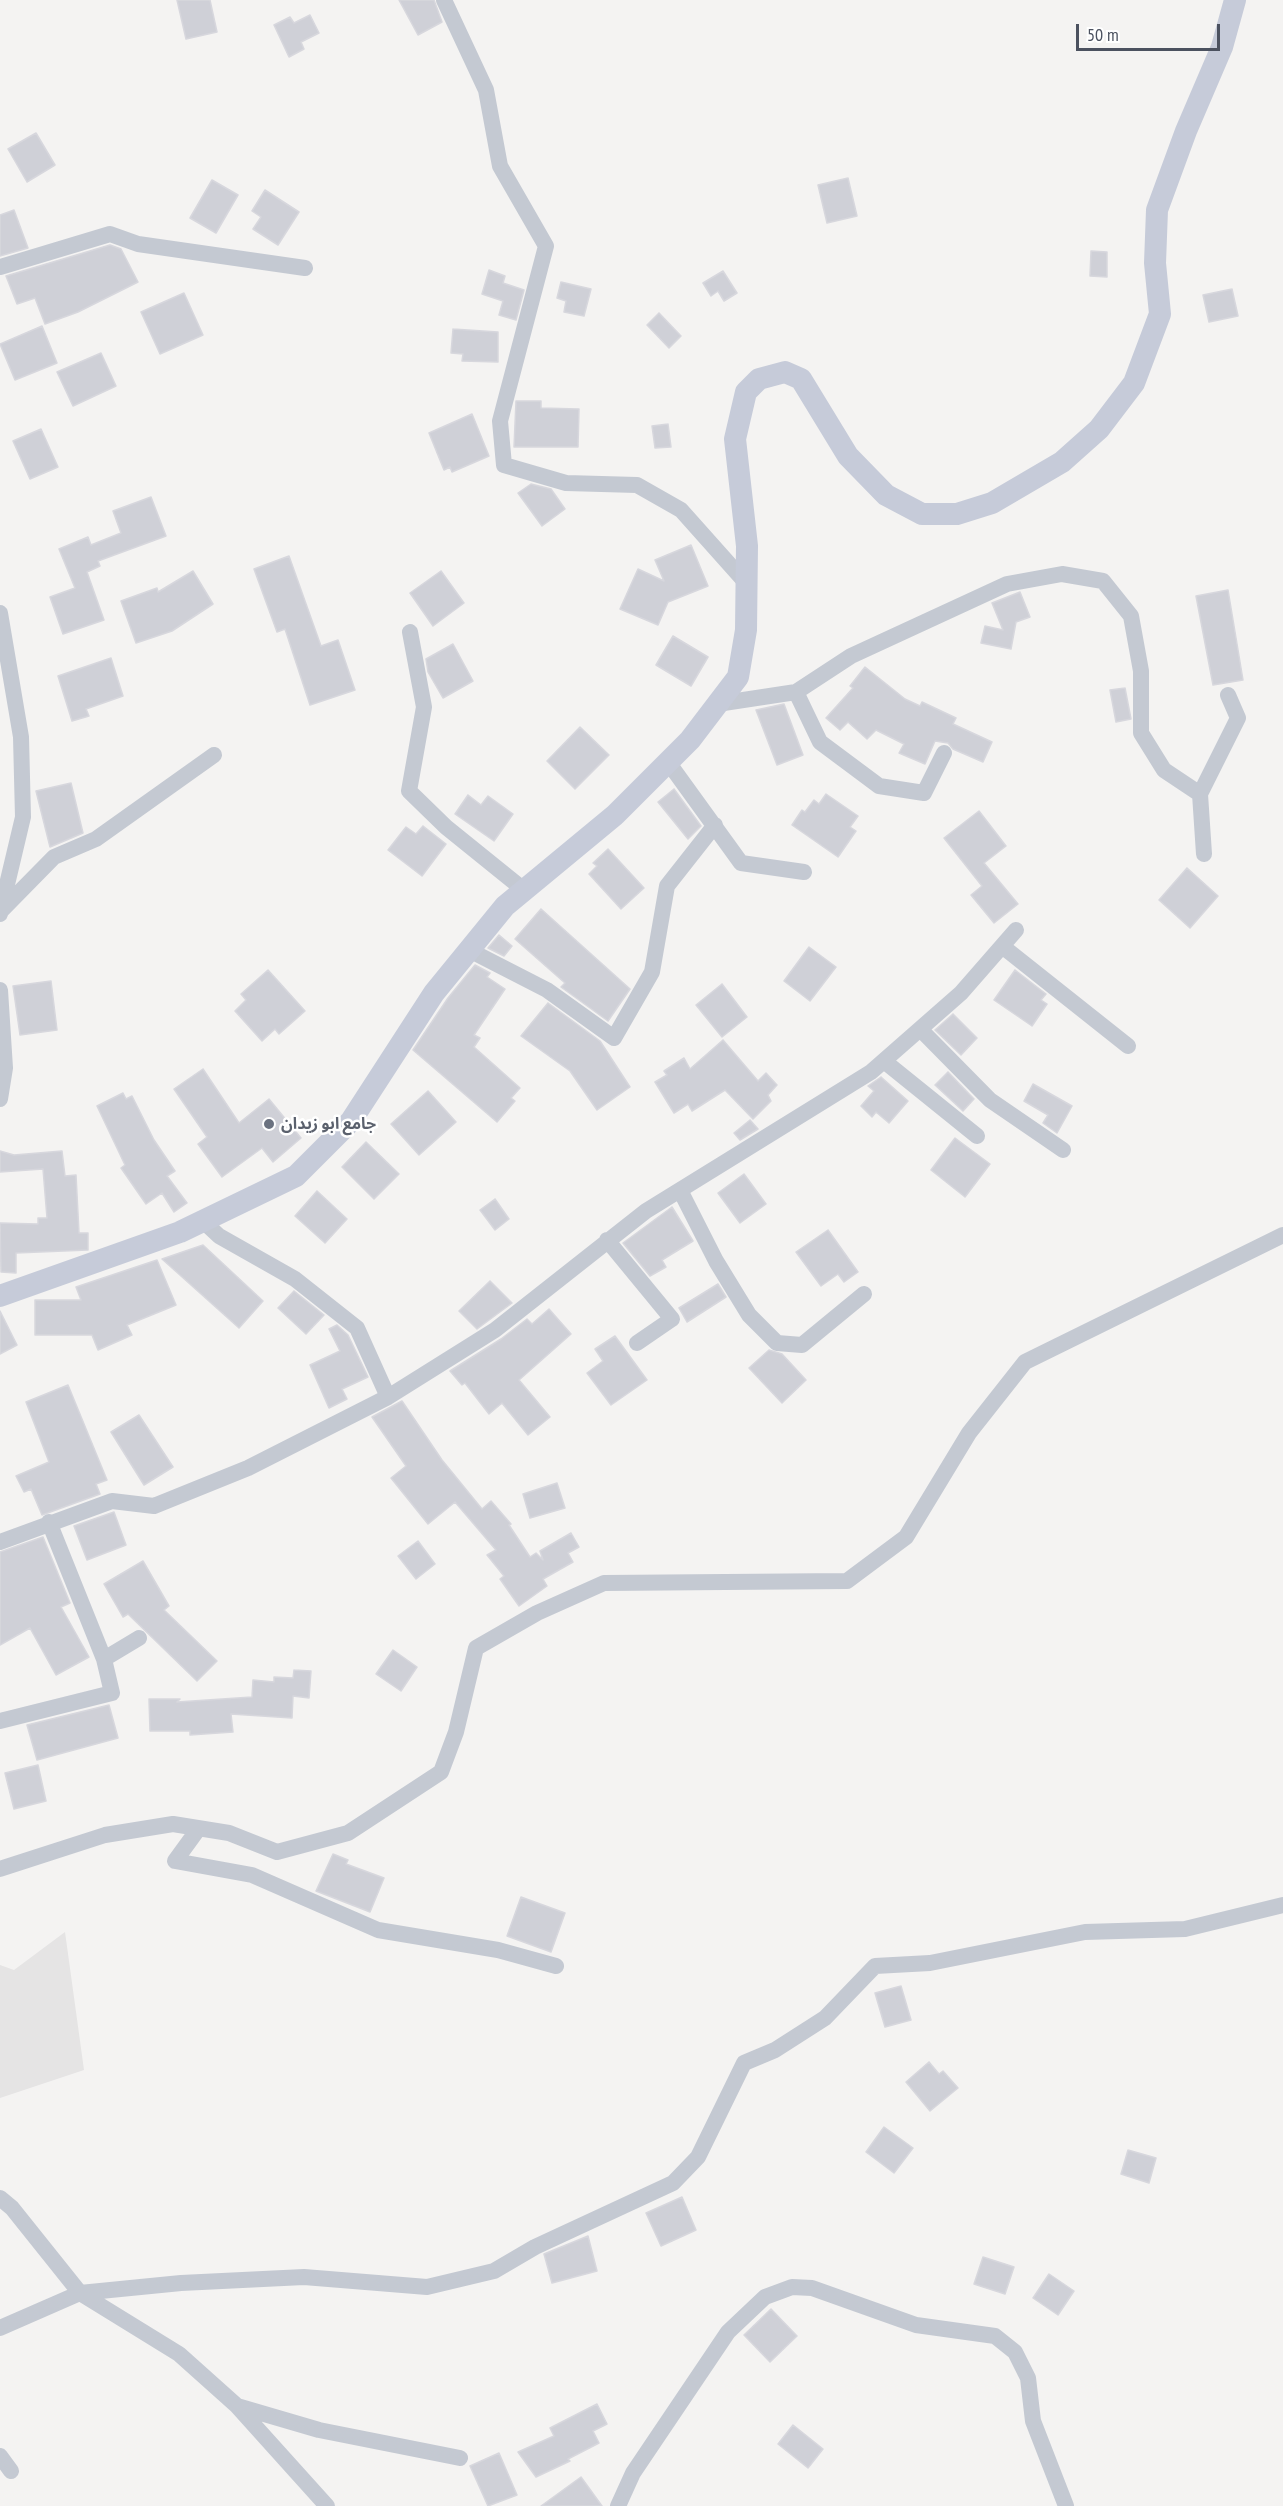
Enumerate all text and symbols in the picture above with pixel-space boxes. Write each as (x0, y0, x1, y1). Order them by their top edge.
scale bar (1079, 12, 1223, 50)
text: 50 m (1087, 23, 1119, 46)
place label: جامع ابو زيدان (281, 1114, 376, 1134)
marker: جامع ابو زيدان (262, 1117, 276, 1131)

